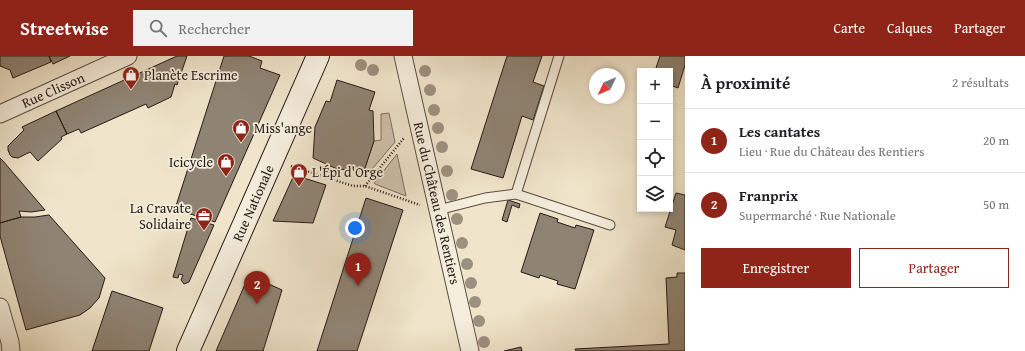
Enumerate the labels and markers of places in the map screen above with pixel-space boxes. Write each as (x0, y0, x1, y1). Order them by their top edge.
shop icon: Planète Escrime (121, 65, 141, 90)
place label: Planète Escrime (144, 65, 238, 85)
shop icon: Miss'ange (231, 118, 251, 143)
place label: Miss'ange (254, 118, 313, 138)
place label: Icicycle (169, 152, 213, 172)
shop icon: Icicycle (216, 152, 236, 177)
shop icon: L'Épi d'Orge (289, 162, 309, 187)
place label: L'Épi d'Orge (312, 162, 383, 182)
place label: La Cravate Solidaire (130, 198, 191, 234)
office icon: La Cravate Solidaire (194, 206, 214, 231)
pin: 1 (345, 253, 371, 286)
pin: 2 (244, 271, 270, 304)

